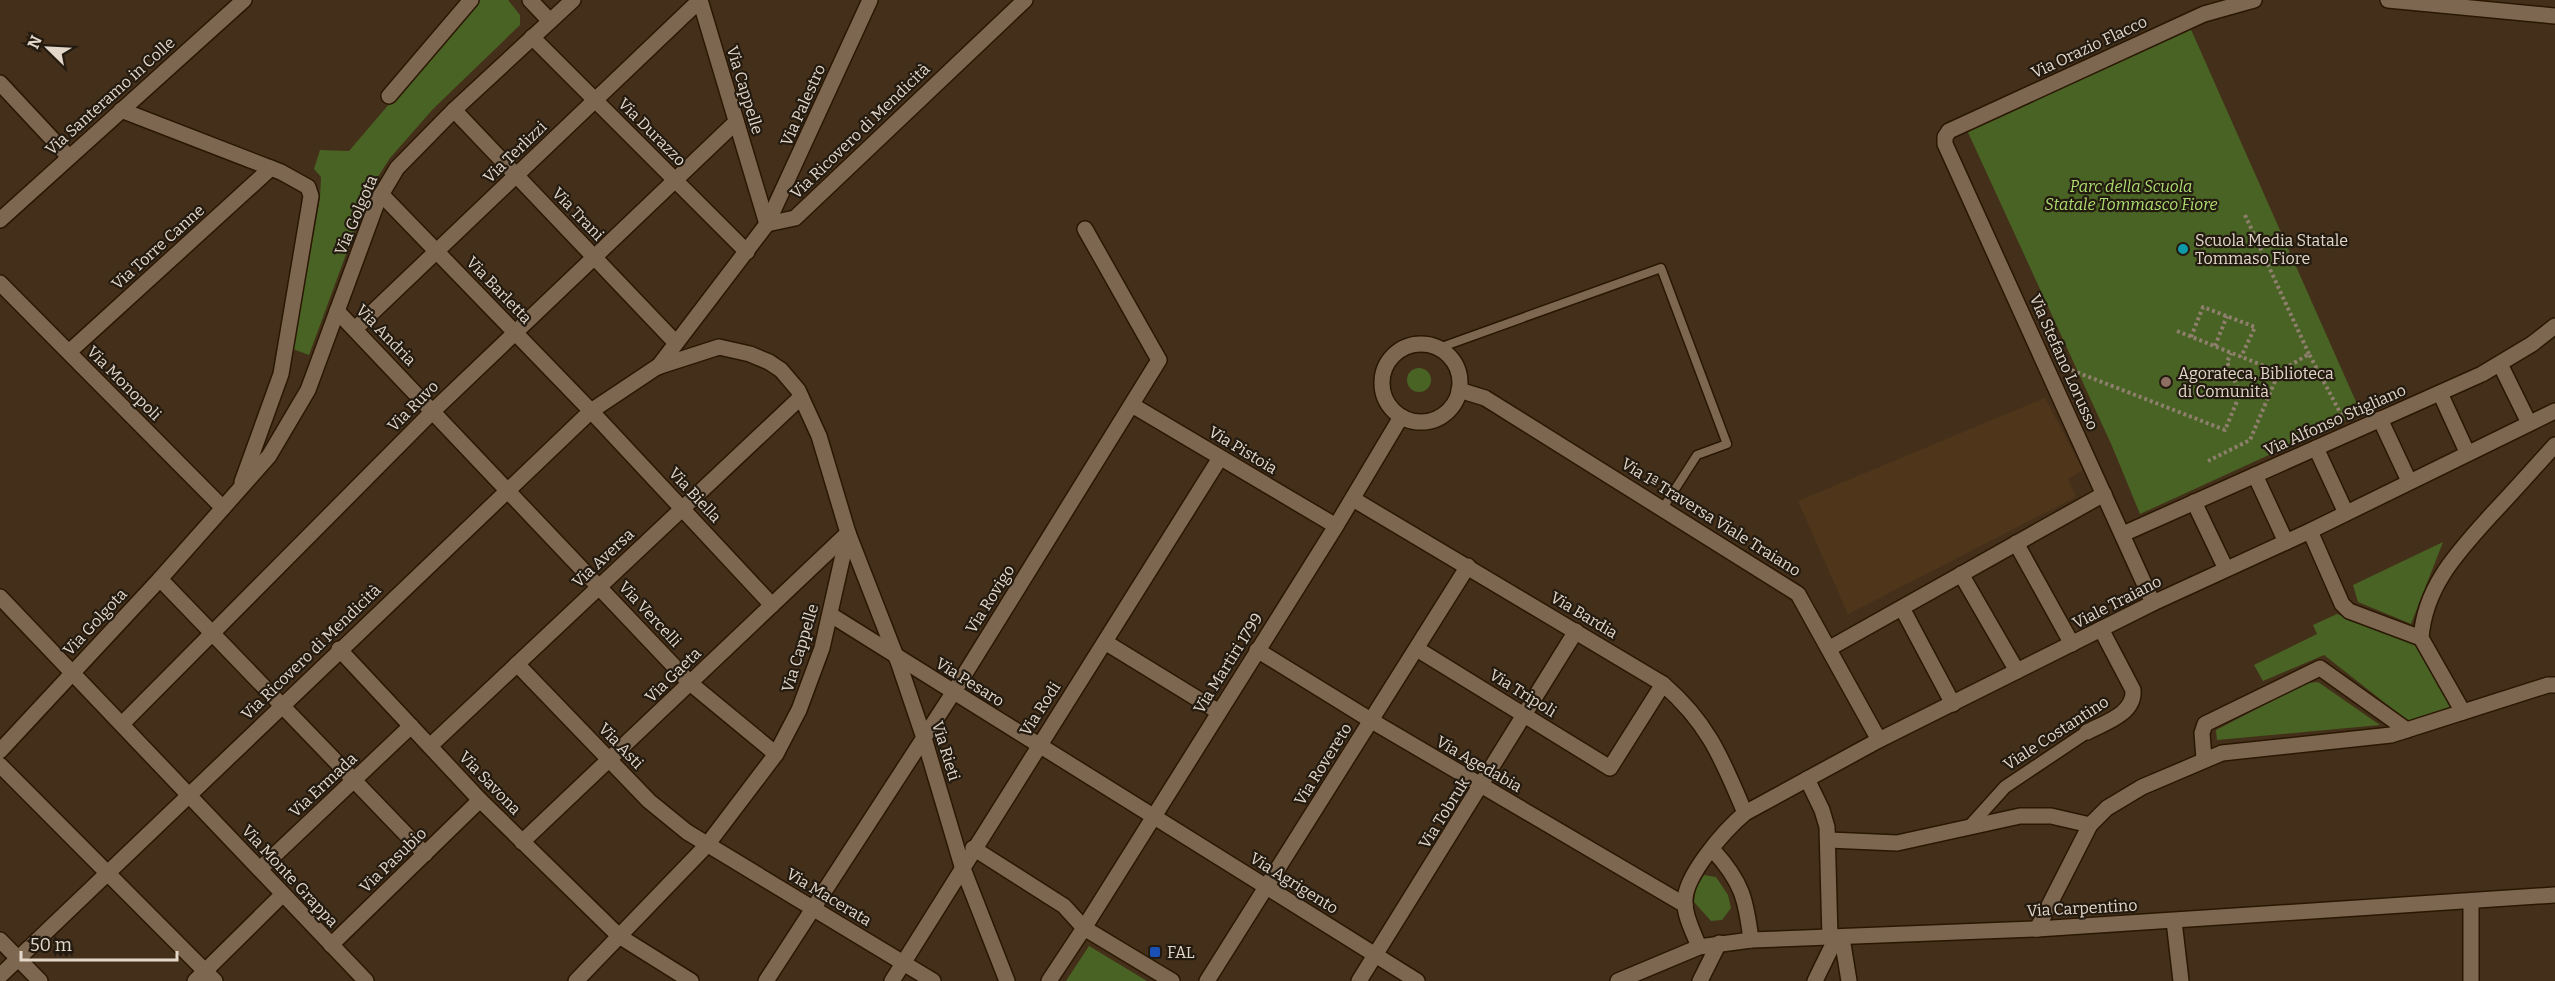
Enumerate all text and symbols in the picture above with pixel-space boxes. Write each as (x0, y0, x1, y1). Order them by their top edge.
street label: Via Orazio Flacco (2028, 12, 2150, 82)
north arrow (18, 18, 78, 78)
text: N (24, 33, 46, 52)
street label: Via Santeramo in Colle (41, 33, 179, 159)
street label: Via Cappelle (723, 44, 767, 136)
street label: Via Ricovero di Mendicità (786, 59, 934, 203)
street label: Via Palestro (777, 61, 829, 149)
street label: Via Durazzo (614, 94, 690, 170)
street label: Via Terlizzi (479, 117, 551, 187)
street label: Via Golgota (331, 172, 381, 258)
park label: Parc della Scuola Statale Tommasco Fiore (2045, 177, 2217, 214)
street label: Via Trani (548, 184, 608, 245)
street label: Via Torre Canne (108, 200, 208, 294)
place label: Scuola Media Statale Tommaso Fiore (2195, 231, 2348, 268)
marker: Scuola Media Statale Tommaso Fiore (2176, 242, 2190, 256)
street label: Via Barletta (462, 253, 536, 328)
street label: Via Stefano Lorusso (2026, 291, 2102, 433)
street label: Via Andria (352, 300, 420, 370)
street label: Via Monopoli (83, 342, 165, 424)
place label: Agorateca, Biblioteca di Comunità (2178, 364, 2334, 401)
marker: Agorateca, Biblioteca di Comunità (2159, 375, 2173, 389)
street label: Via Ruvo (384, 377, 442, 435)
street label: Via Alfonso Stigliano (2261, 380, 2409, 460)
street label: Via Pistoia (1205, 422, 1281, 478)
street label: Via 1ª Traversa Viale Traiano (1618, 454, 1804, 580)
street label: Via Biella (665, 464, 725, 527)
street label: Via Aversa (568, 524, 638, 591)
street label: Via Rovigo (962, 561, 1018, 637)
street label: Viale Traiano (2069, 571, 2165, 633)
street label: Via Vercelli (615, 577, 685, 651)
street label: Via Ricovero di Mendicità (237, 580, 385, 724)
street label: Via Golgota (59, 584, 131, 659)
street label: Via Bardia (1547, 588, 1621, 643)
street label: Via Cappelle (778, 602, 822, 694)
street label: Via Martiri 1799 (1189, 609, 1267, 717)
street label: Via Gaeta (641, 644, 705, 706)
street label: Via Pesaro (932, 653, 1008, 711)
street label: Via Tripoli (1486, 665, 1560, 721)
street label: Via Rodi (1016, 678, 1065, 740)
street label: Viale Costantino (2000, 692, 2112, 774)
street label: Via Asti (595, 719, 647, 773)
street label: Via Rieti (928, 719, 964, 783)
street label: Via Rovereto (1290, 720, 1356, 808)
street label: Via Agedabia (1433, 732, 1525, 796)
street label: Via Savona (455, 747, 525, 819)
street label: Via Ermada (285, 749, 361, 821)
street label: Via Tobruk (1415, 774, 1473, 852)
street label: Via Monte Grappa (238, 821, 342, 931)
street label: Via Pasubio (356, 823, 430, 897)
street label: Via Agrigento (1246, 848, 1342, 918)
street label: Via Macerata (783, 864, 875, 930)
street label: Via Carpentino (2026, 896, 2138, 920)
scale bar (21, 924, 177, 962)
text: 50 m (30, 934, 72, 956)
place label: FAL (1167, 943, 1195, 962)
marker: FAL (1148, 945, 1162, 959)

